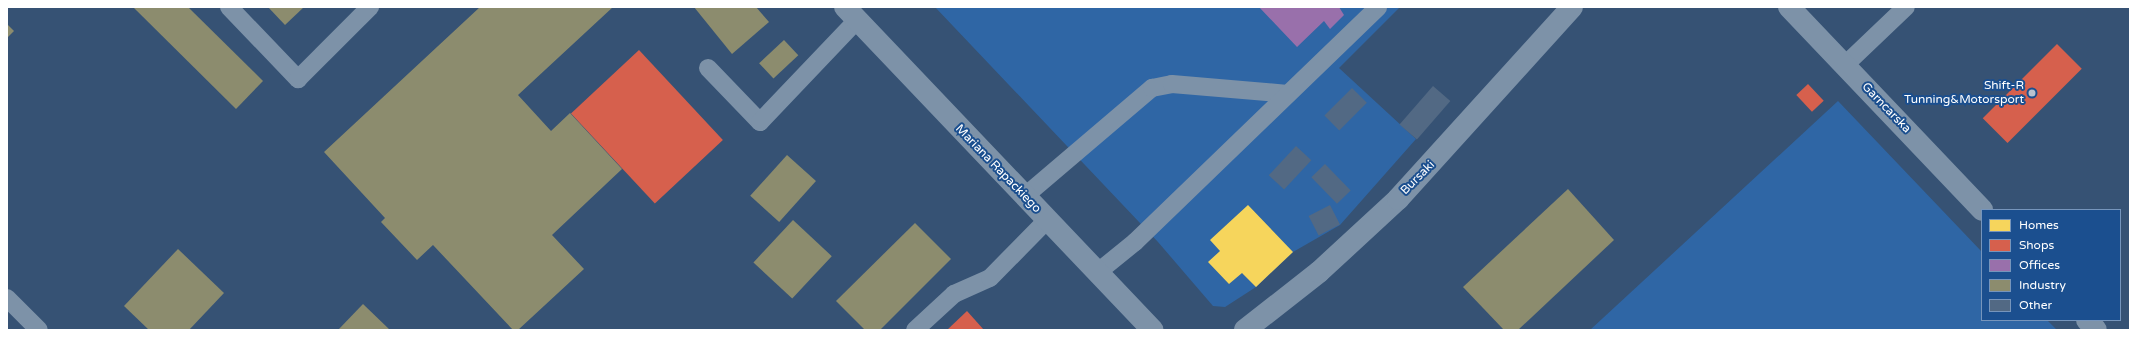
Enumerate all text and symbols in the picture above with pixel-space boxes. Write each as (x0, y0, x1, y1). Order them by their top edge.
place label: Shift-R Tunning&Motorsport (1904, 79, 2024, 107)
street label: Garncarska (1858, 80, 1914, 136)
marker: Shift-R Tunning&Motorsport (2027, 88, 2037, 98)
street label: Mariana Rapackiego (952, 122, 1044, 216)
street label: Bursaki (1398, 158, 1438, 198)
legend (1981, 209, 2121, 321)
text: Homes (2019, 218, 2059, 232)
text: Shops (2019, 238, 2054, 252)
text: Offices (2019, 258, 2060, 272)
text: Industry (2019, 278, 2066, 292)
text: Other (2019, 298, 2052, 312)

